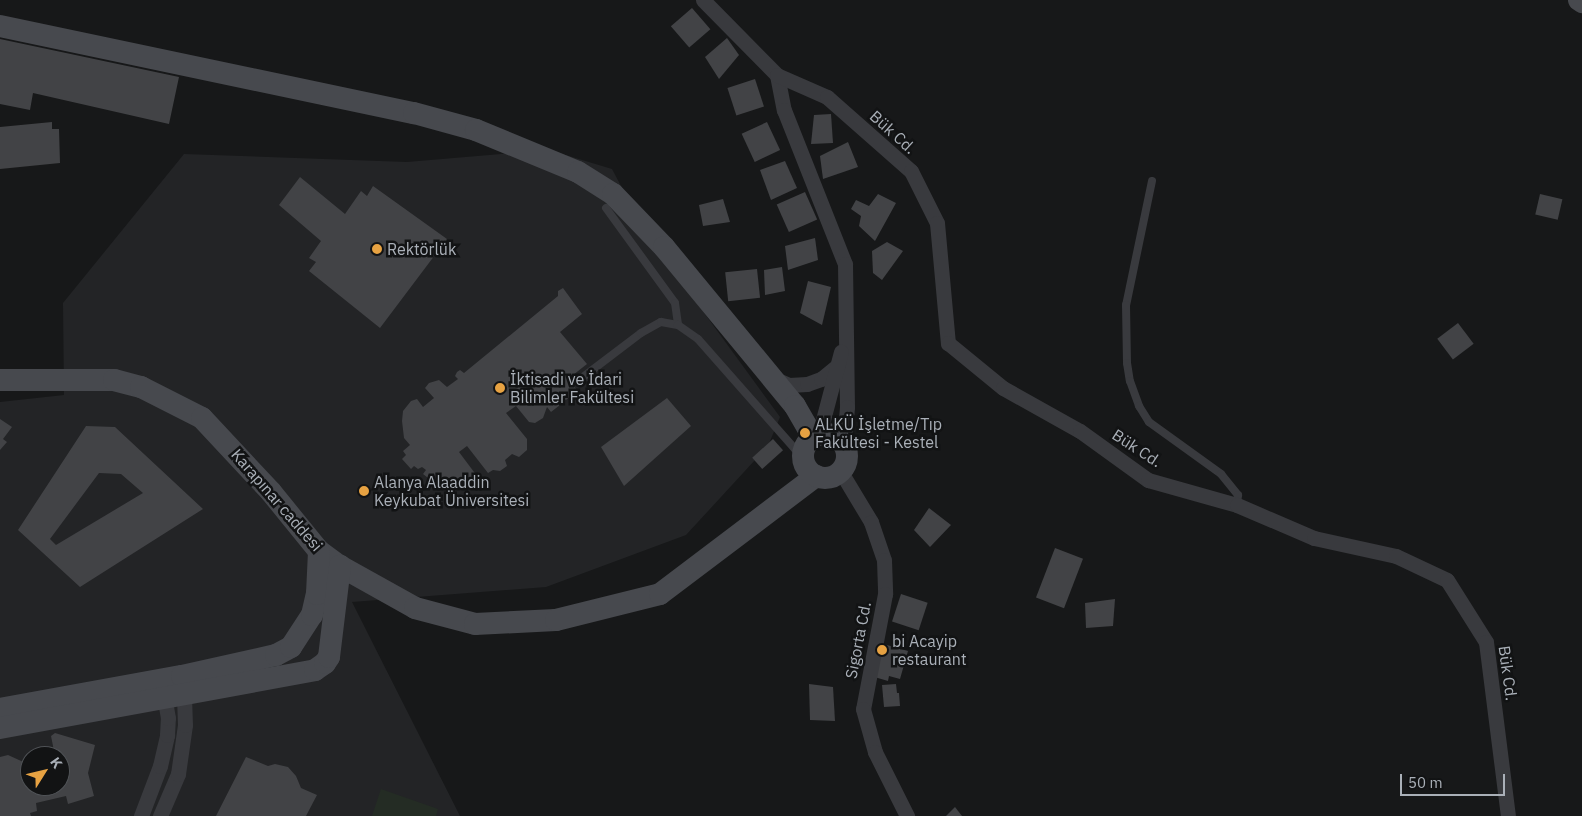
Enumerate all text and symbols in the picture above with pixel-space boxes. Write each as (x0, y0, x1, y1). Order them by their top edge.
street label: Bük Cd. (866, 106, 920, 158)
place label: Rektörlük (387, 239, 456, 259)
marker: Rektörlük (371, 243, 383, 255)
place label: İktisadi ve İdari Bilimler Fakültesi (510, 369, 634, 407)
marker: İktisadi ve İdari Bilimler Fakültesi (494, 382, 506, 394)
place label: ALKÜ İşletme/Tıp Fakültesi - Kestel (815, 414, 942, 452)
street label: Bük Cd. (1109, 425, 1165, 471)
marker: ALKÜ İşletme/Tıp Fakültesi - Kestel (799, 427, 811, 439)
street label: Karapınar caddesi (227, 445, 327, 555)
place label: Alanya Alaaddin Keykubat Üniversitesi (374, 472, 529, 510)
marker: Alanya Alaaddin Keykubat Üniversitesi (358, 485, 370, 497)
street label: Sigorta Cd. (841, 600, 875, 680)
place label: bi Acayip restaurant (892, 631, 967, 669)
marker: bi Acayip restaurant (876, 644, 888, 656)
street label: Bük Cd. (1495, 644, 1521, 702)
north arrow (20, 746, 70, 796)
text: K (46, 754, 66, 772)
scale bar (1402, 764, 1507, 796)
text: 50 m (1408, 773, 1443, 792)

